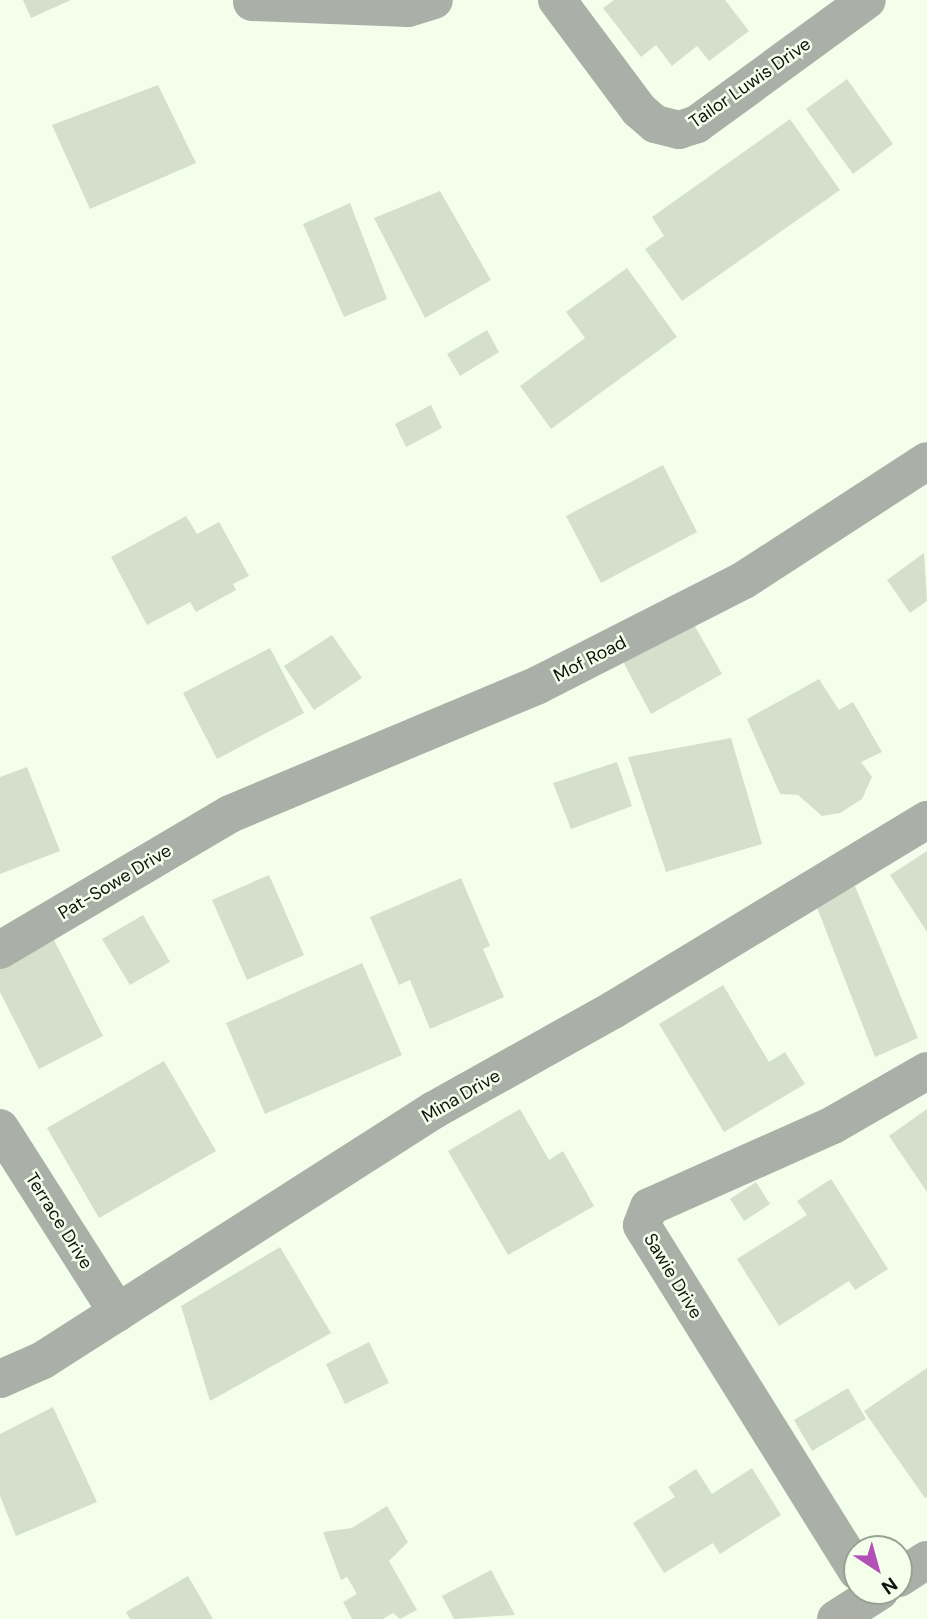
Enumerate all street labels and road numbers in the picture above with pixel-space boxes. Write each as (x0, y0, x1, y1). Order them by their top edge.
street label: Tailor Luwis Drive (685, 33, 815, 133)
street label: Mof Road (550, 632, 630, 686)
street label: Pat-Sowe Drive (55, 840, 175, 924)
street label: Mina Drive (418, 1065, 504, 1127)
street label: Terrace Drive (21, 1169, 97, 1273)
street label: Sawie Drive (639, 1229, 707, 1323)

